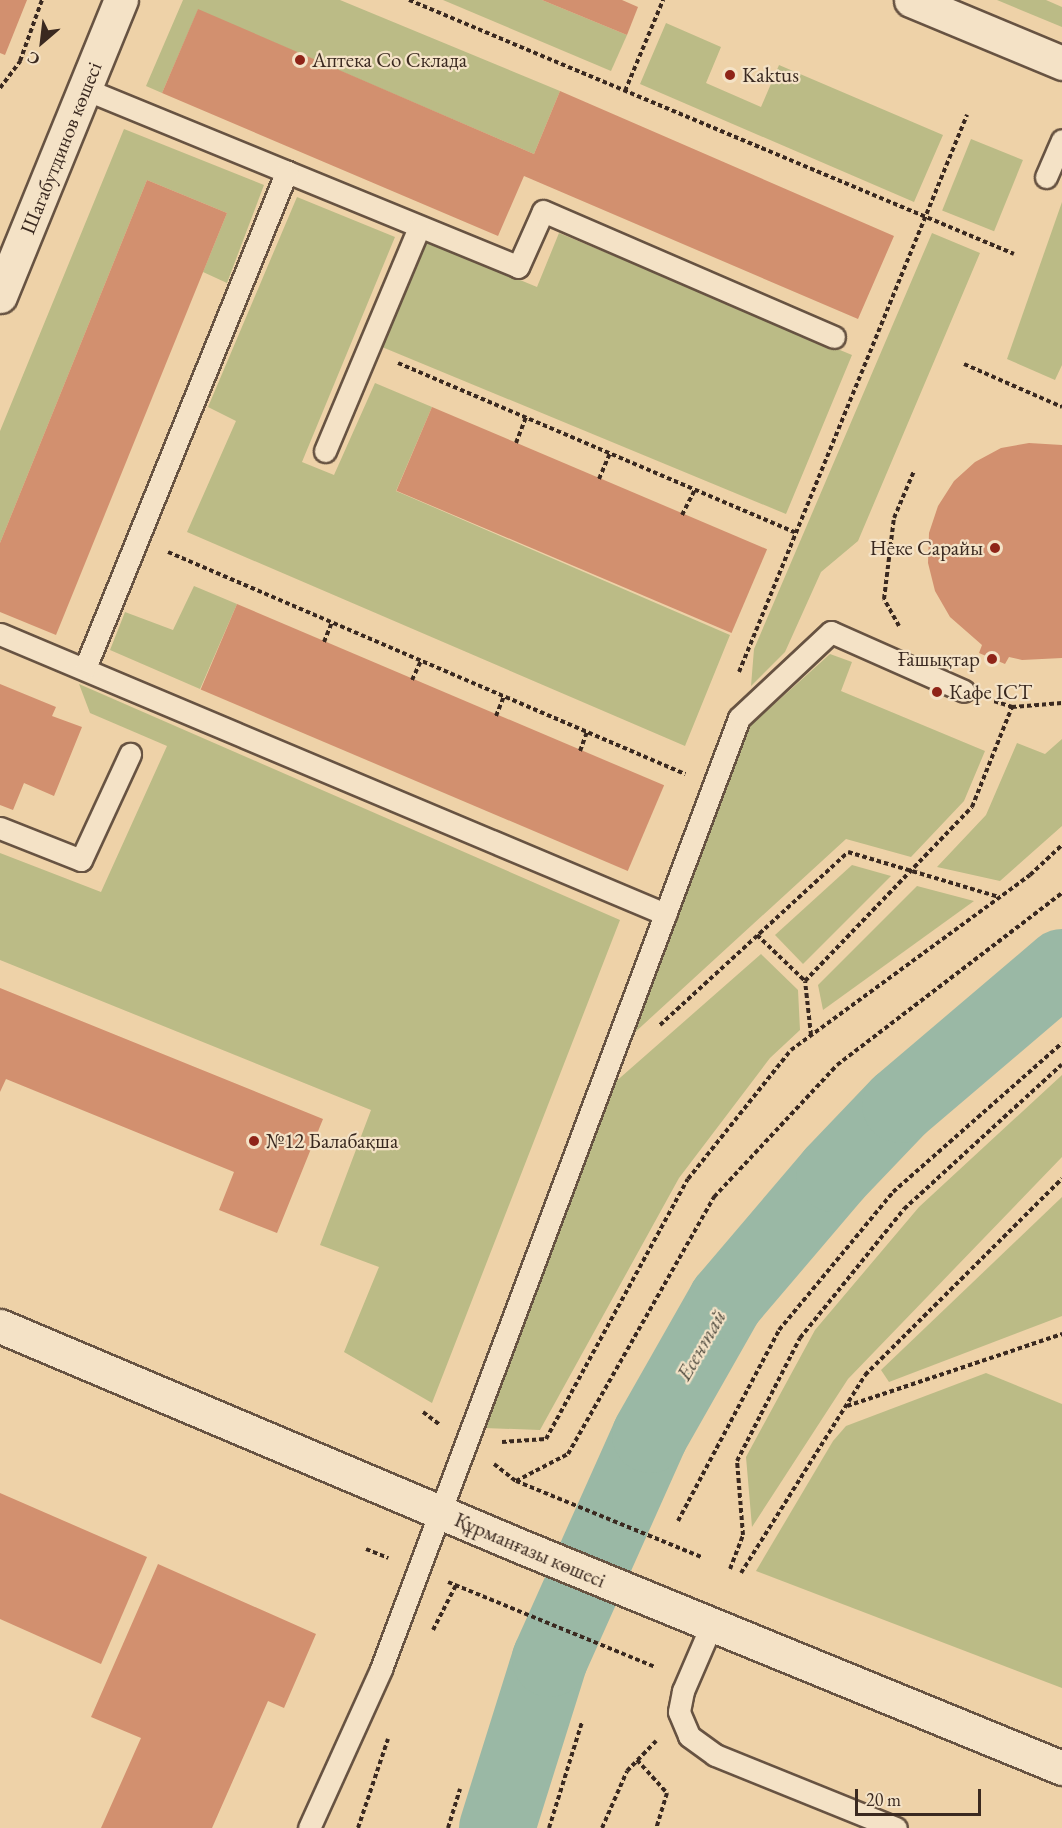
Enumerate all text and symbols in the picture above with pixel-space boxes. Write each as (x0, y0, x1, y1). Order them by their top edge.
north arrow (12, 12, 72, 72)
text: С (23, 46, 43, 70)
place label: Аптека Со Склада (312, 47, 467, 73)
marker: Аптека Со Склада (293, 53, 307, 67)
street label: Шагабутдинов көшесі (15, 58, 107, 238)
place label: Kaktus (742, 62, 799, 88)
marker: Kaktus (723, 68, 737, 82)
place label: Неке Сарайы (870, 535, 983, 561)
marker: Неке Сарайы (988, 541, 1002, 555)
place label: Ғашықтар (898, 646, 980, 672)
marker: Ғашықтар (985, 652, 999, 666)
place label: Кафе ICT (949, 679, 1032, 705)
marker: Кафе ICT (930, 685, 944, 699)
place label: №12 Балабақша (266, 1128, 398, 1154)
marker: №12 Балабақша (247, 1134, 261, 1148)
water label: Есентай (670, 1305, 732, 1385)
street label: Құрманғазы көшесі (451, 1507, 609, 1593)
scale bar (858, 1777, 984, 1815)
text: 20 m (866, 1788, 901, 1811)

